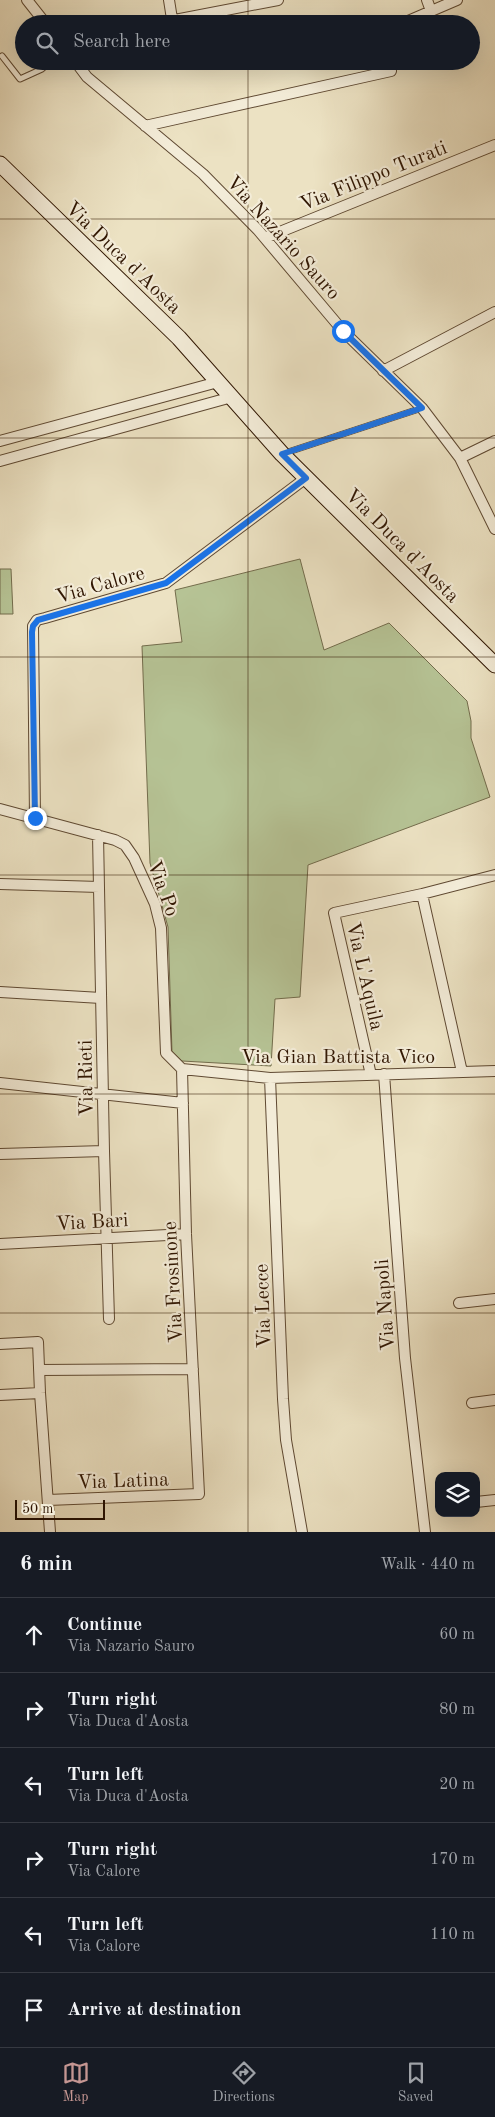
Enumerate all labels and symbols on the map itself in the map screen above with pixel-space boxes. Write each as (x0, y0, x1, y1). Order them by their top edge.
street label: Via Filippo Turati (297, 138, 450, 216)
street label: Via Nazario Sauro (222, 172, 343, 304)
street label: Via Duca d'Aosta (61, 198, 184, 318)
route start (332, 320, 355, 343)
street label: Via Duca d'Aosta (341, 486, 462, 607)
street label: Via Calore (54, 564, 147, 608)
route end (24, 807, 47, 830)
street label: Via Po (143, 858, 181, 919)
street label: Via L'Aquila (342, 920, 386, 1033)
street label: Via Rieti (76, 1039, 98, 1117)
street label: Via Gian Battista Vico (241, 1048, 435, 1068)
street label: Via Bari (55, 1211, 129, 1235)
street label: Via Frosinone (161, 1221, 187, 1343)
street label: Via Napoli (373, 1258, 399, 1351)
street label: Via Lecce (253, 1263, 275, 1349)
street label: Via Latina (77, 1470, 169, 1494)
scale bar (15, 1497, 105, 1520)

